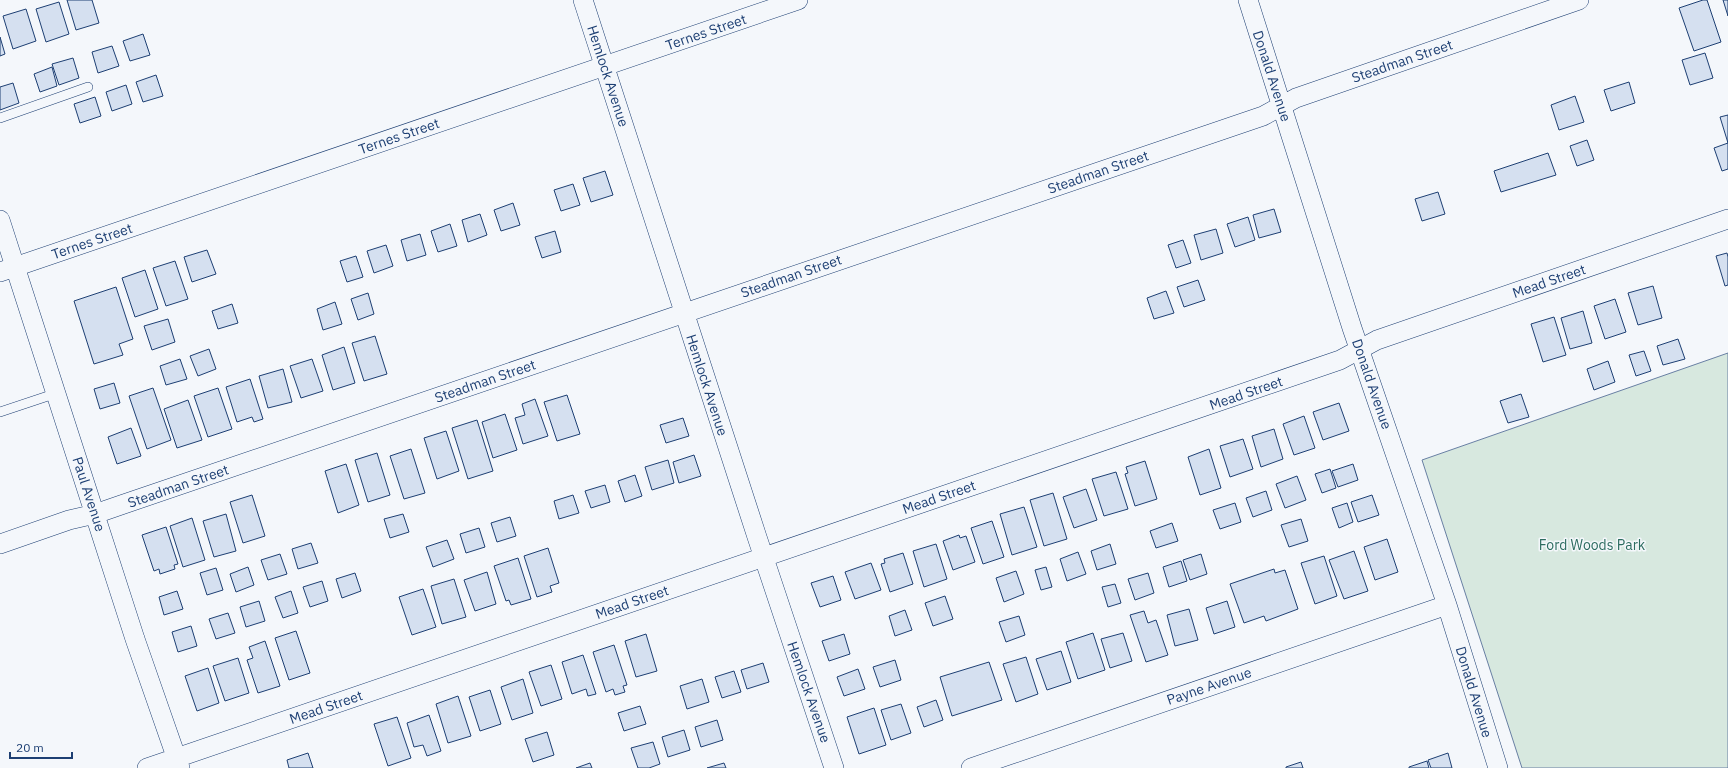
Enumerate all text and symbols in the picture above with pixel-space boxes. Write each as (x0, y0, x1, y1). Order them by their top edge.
street label: Ternes Street (663, 10, 749, 54)
street label: Hemlock Avenue (583, 23, 633, 129)
street label: Donald Avenue (1249, 28, 1295, 124)
street label: Steadman Street (1349, 35, 1455, 87)
street label: Ternes Street (356, 114, 442, 158)
street label: Steadman Street (1045, 146, 1151, 198)
street label: Ternes Street (49, 219, 135, 263)
street label: Steadman Street (738, 250, 844, 302)
street label: Mead Street (1510, 260, 1588, 302)
street label: Hemlock Avenue (682, 332, 732, 438)
street label: Donald Avenue (1348, 336, 1396, 432)
street label: Steadman Street (432, 355, 538, 407)
street label: Mead Street (1207, 372, 1285, 414)
street label: Paul Avenue (68, 454, 110, 534)
street label: Steadman Street (125, 460, 231, 512)
street label: Mead Street (900, 476, 978, 518)
park label: Ford Woods Park (1539, 536, 1646, 554)
street label: Mead Street (593, 581, 671, 623)
street label: Hemlock Avenue (783, 639, 835, 745)
street label: Donald Avenue (1452, 644, 1497, 740)
street label: Payne Avenue (1164, 663, 1254, 709)
street label: Mead Street (287, 686, 365, 728)
scale bar (10, 734, 72, 760)
text: 20 m (16, 740, 44, 755)

